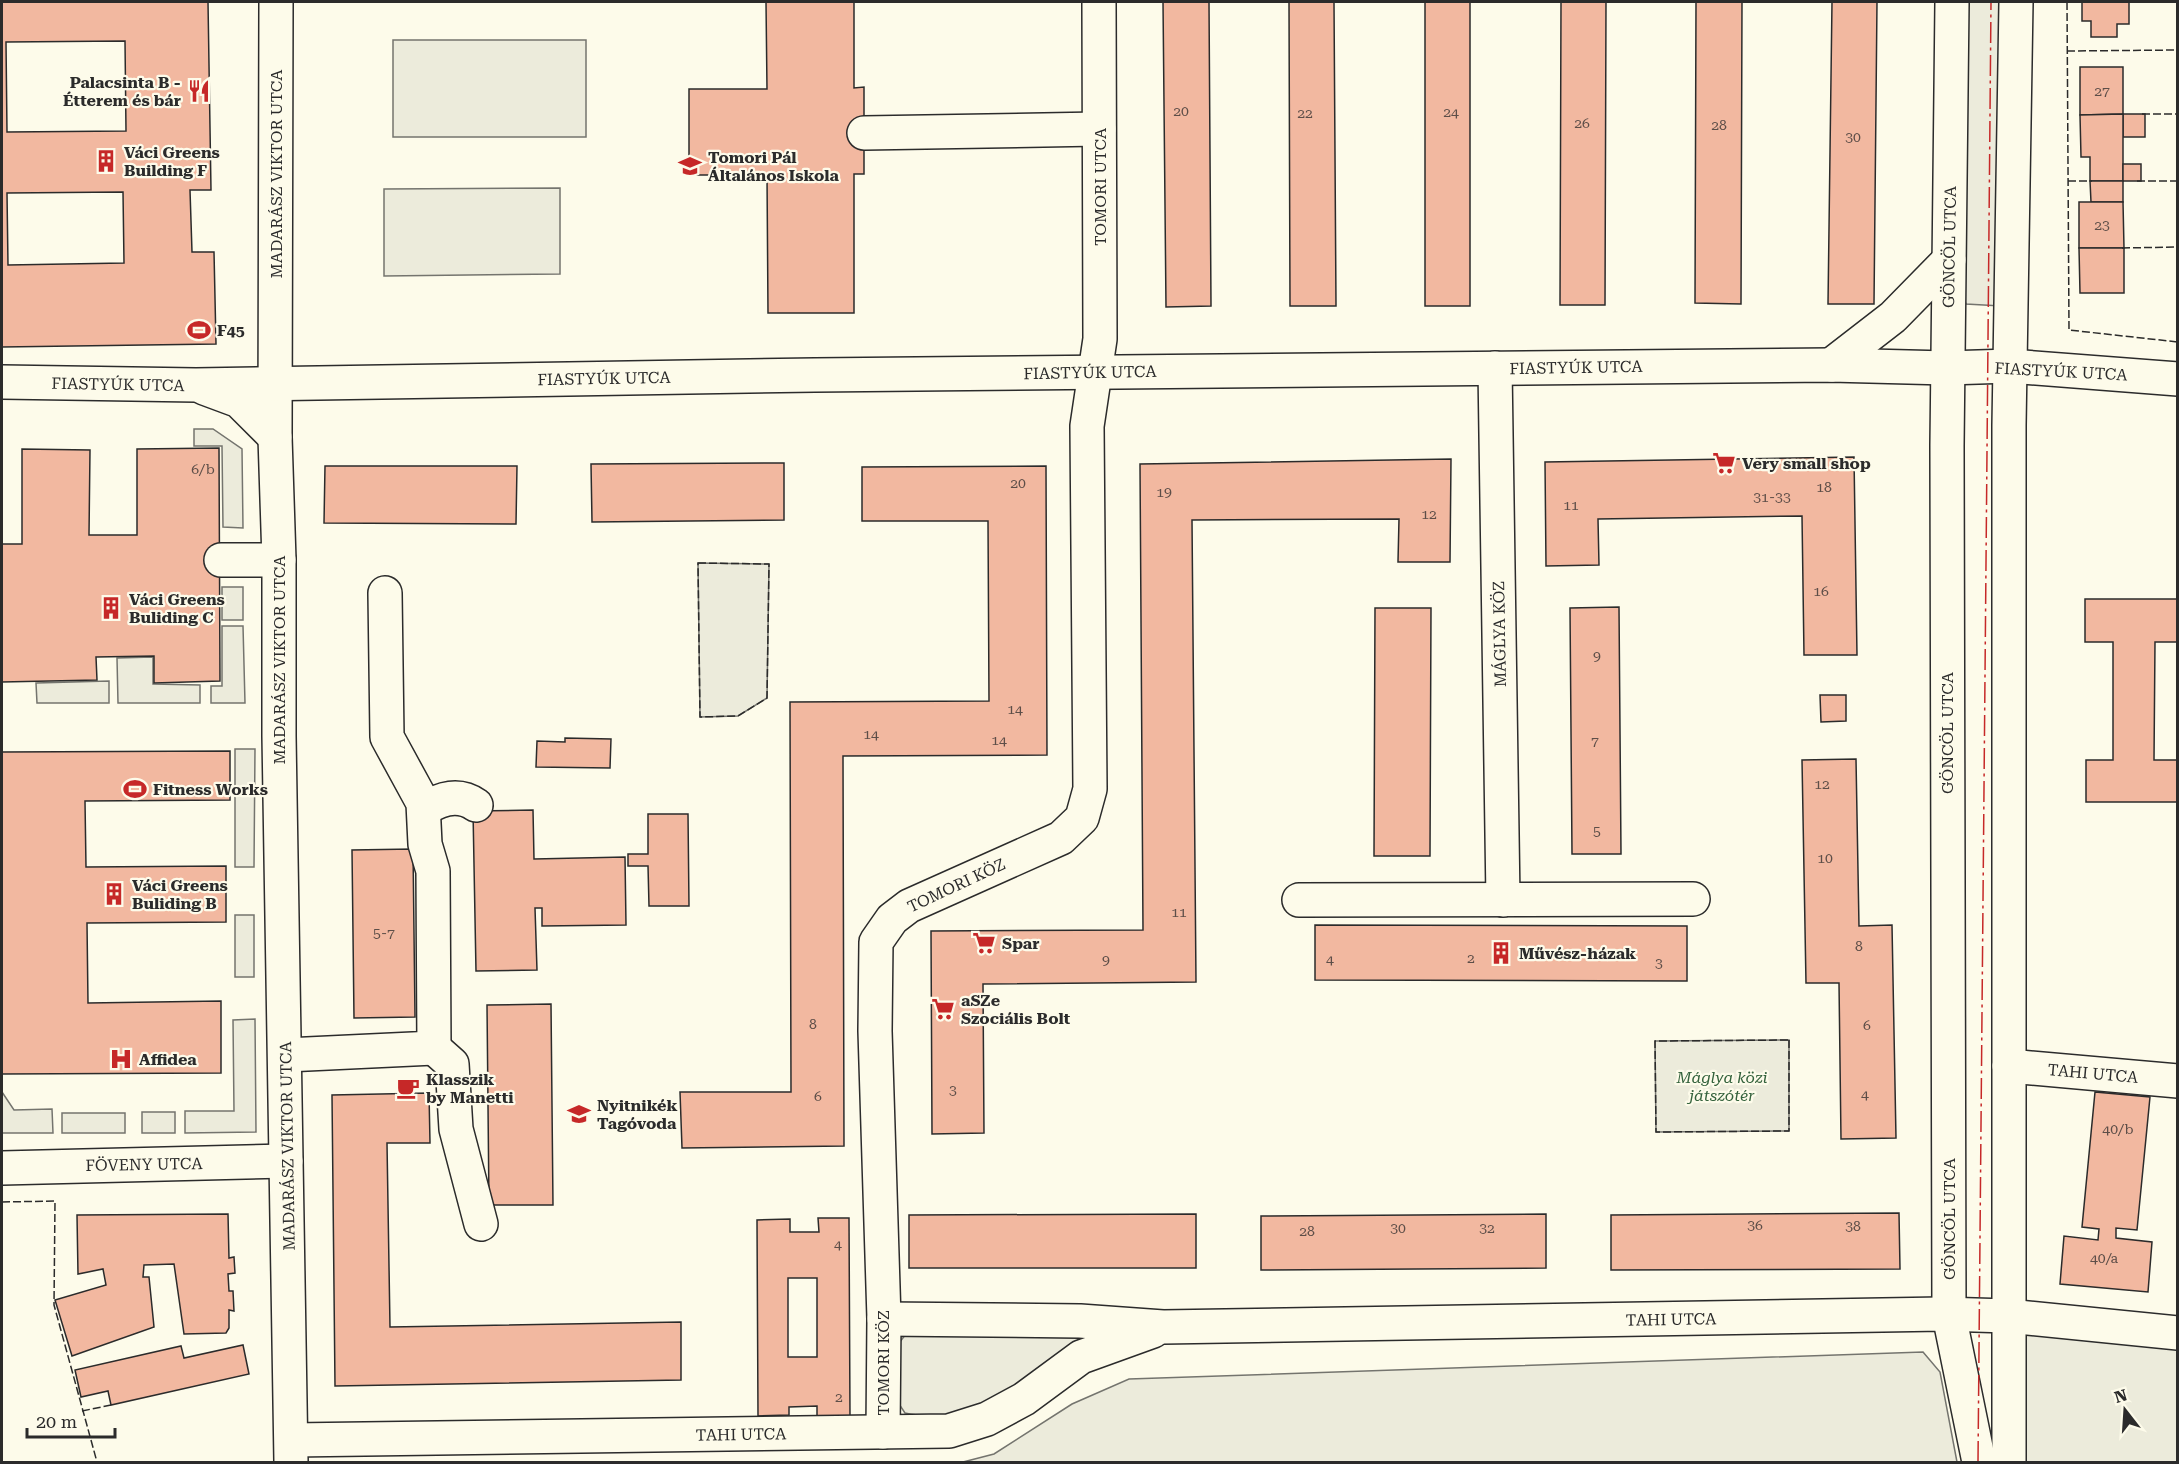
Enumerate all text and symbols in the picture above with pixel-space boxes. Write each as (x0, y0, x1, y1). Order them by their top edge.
street label: MADARÁSZ VIKTOR UTCA (267, 69, 286, 279)
place label: Palacsinta B - Étterem és bár (63, 73, 181, 110)
restaurant icon: Palacsinta B - Étterem és bár (186, 78, 212, 104)
house number: 27 (2094, 83, 2110, 99)
house number: 20 (1173, 103, 1189, 119)
house number: 24 (1443, 104, 1459, 120)
house number: 22 (1297, 105, 1313, 121)
house number: 26 (1574, 115, 1590, 131)
house number: 28 (1711, 117, 1727, 133)
street label: TOMORI UTCA (1091, 127, 1110, 246)
house number: 30 (1845, 129, 1861, 145)
place label: Váci Greens Building F (124, 143, 220, 180)
building icon: Váci Greens Building F (93, 148, 119, 174)
place label: Tomori Pál Általános Iskola (708, 148, 839, 185)
school or university icon: Tomori Pál Általános Iskola (677, 153, 703, 179)
street label: GÖNCÖL UTCA (1939, 185, 1960, 308)
house number: 23 (2094, 217, 2110, 233)
sports icon: F45 (186, 317, 212, 343)
place label: F45 (217, 321, 245, 340)
street label: FIASTYÚK UTCA (1509, 357, 1644, 378)
street label: FIASTYÚK UTCA (1994, 359, 2129, 385)
street label: FIASTYÚK UTCA (1023, 362, 1158, 383)
street label: FIASTYÚK UTCA (537, 368, 672, 389)
street label: FIASTYÚK UTCA (51, 374, 186, 395)
supermarket icon: Very small shop (1711, 450, 1737, 476)
place label: Very small shop (1742, 454, 1871, 473)
house number: 6/b (191, 461, 215, 477)
house number: 20 (1010, 475, 1026, 491)
house number: 18 (1816, 479, 1832, 495)
house number: 19 (1156, 484, 1172, 500)
house number: 31-33 (1753, 489, 1791, 505)
house number: 11 (1563, 497, 1579, 513)
house number: 12 (1421, 506, 1437, 522)
street label: MADARÁSZ VIKTOR UTCA (270, 555, 289, 765)
street label: MÁGLYA KÖZ (1489, 581, 1510, 687)
house number: 16 (1813, 583, 1829, 599)
place label: Váci Greens Buliding C (129, 590, 225, 627)
building icon: Váci Greens Buliding C (98, 595, 124, 621)
house number: 9 (1593, 648, 1601, 664)
street label: GÖNCÖL UTCA (1938, 671, 1957, 794)
house number: 14 (1007, 701, 1023, 717)
house number: 14 (863, 726, 879, 742)
house number: 14 (991, 732, 1007, 748)
house number: 7 (1591, 733, 1599, 749)
sports icon: Fitness Works (122, 776, 148, 802)
house number: 12 (1814, 776, 1830, 792)
place label: Fitness Works (153, 780, 268, 799)
house number: 5 (1593, 823, 1601, 839)
house number: 10 (1817, 850, 1833, 866)
street label: TOMORI KÖZ (904, 854, 1008, 916)
place label: Váci Greens Buliding B (132, 876, 228, 913)
building icon: Váci Greens Buliding B (101, 881, 127, 907)
house number: 11 (1171, 904, 1187, 920)
house number: 5-7 (373, 925, 395, 941)
supermarket icon: Spar (971, 930, 997, 956)
place label: Spar (1002, 934, 1040, 953)
house number: 8 (1855, 938, 1863, 954)
building icon: Művész-házak (1488, 940, 1514, 966)
place label: Művész-házak (1519, 944, 1636, 963)
house number: 2 (1467, 950, 1475, 966)
house number: 4 (1326, 951, 1334, 967)
house number: 9 (1102, 952, 1110, 968)
house number: 3 (1655, 955, 1663, 971)
place label: aSZe Szociális Bolt (961, 991, 1071, 1028)
supermarket icon: aSZe Szociális Bolt (930, 996, 956, 1022)
house number: 8 (809, 1016, 817, 1032)
house number: 6 (1863, 1017, 1871, 1033)
street label: MADARÁSZ VIKTOR UTCA (276, 1041, 299, 1251)
hospital icon: Affidea (108, 1046, 134, 1072)
place label: Affidea (139, 1050, 197, 1069)
street label: TAHI UTCA (2047, 1060, 2140, 1087)
park label: Máglya közi játszótér (1675, 1068, 1768, 1105)
place label: Klasszik by Manetti (426, 1070, 514, 1107)
cafe icon: Klasszik by Manetti (395, 1075, 421, 1101)
house number: 3 (949, 1082, 957, 1098)
house number: 4 (1861, 1086, 1869, 1102)
house number: 6 (814, 1088, 822, 1104)
place label: Nyitnikék Tagóvoda (597, 1096, 677, 1133)
school or university icon: Nyitnikék Tagóvoda (566, 1101, 592, 1127)
house number: 40/b (2102, 1121, 2134, 1137)
street label: FÖVENY UTCA (85, 1154, 204, 1175)
street label: GÖNCÖL UTCA (1940, 1157, 1959, 1280)
house number: 36 (1747, 1217, 1763, 1233)
house number: 38 (1845, 1218, 1861, 1234)
house number: 30 (1390, 1220, 1406, 1236)
house number: 32 (1479, 1220, 1495, 1236)
house number: 28 (1299, 1223, 1315, 1239)
house number: 4 (834, 1236, 842, 1252)
house number: 40/a (2090, 1250, 2118, 1266)
street label: TAHI UTCA (1626, 1309, 1717, 1330)
street label: TOMORI KÖZ (874, 1310, 893, 1416)
north arrow (2095, 1380, 2155, 1440)
text: N (2112, 1385, 2129, 1407)
house number: 2 (835, 1389, 843, 1405)
scale bar (27, 1401, 116, 1439)
text: 20 m (36, 1411, 77, 1432)
street label: TAHI UTCA (696, 1424, 787, 1445)

